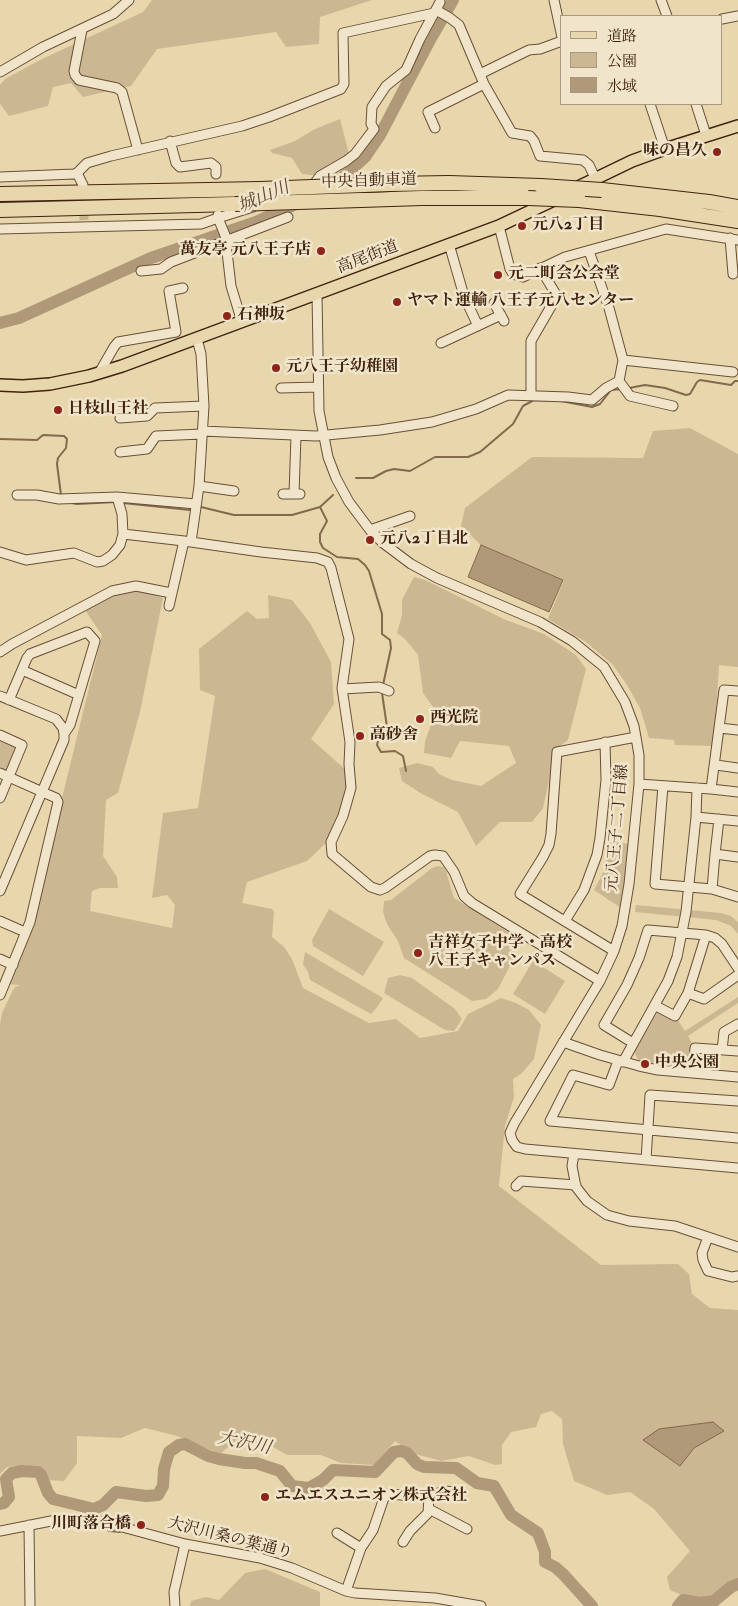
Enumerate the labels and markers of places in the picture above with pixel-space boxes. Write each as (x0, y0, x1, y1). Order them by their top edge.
place label: 味の昌久 (643, 142, 707, 162)
marker: 味の昌久 (711, 146, 723, 158)
place label: 元八2丁目 (532, 216, 604, 236)
marker: 元八2丁目 (516, 220, 528, 232)
place label: 萬友亭 元八王子店 (180, 241, 311, 261)
marker: 萬友亭 元八王子店 (315, 245, 327, 257)
place label: 元二町会公会堂 (508, 265, 620, 285)
marker: 元二町会公会堂 (492, 269, 504, 281)
place label: ヤマト運輸 八王子元八センター (407, 292, 634, 312)
marker: ヤマト運輸 八王子元八センター (391, 296, 403, 308)
place label: 石神坂 (237, 306, 285, 326)
marker: 石神坂 (221, 310, 233, 322)
place label: 元八王子幼稚園 (286, 358, 398, 378)
marker: 元八王子幼稚園 (270, 362, 282, 374)
place label: 日枝山王社 (68, 400, 148, 420)
marker: 日枝山王社 (52, 404, 64, 416)
place label: 元八2丁目北 (380, 530, 468, 550)
marker: 元八2丁目北 (364, 534, 376, 546)
place label: 西光院 (430, 709, 478, 729)
marker: 西光院 (414, 713, 426, 725)
place label: 高砂舎 (370, 726, 418, 746)
marker: 高砂舎 (354, 730, 366, 742)
place label: 吉祥女子中学・高校 八王子キャンパス (428, 934, 572, 972)
marker: 吉祥女子中学・高校 八王子キャンパス (412, 947, 424, 959)
place label: 中央公園 (655, 1054, 719, 1074)
marker: 中央公園 (639, 1058, 651, 1070)
place label: エムエスユニオン株式会社 (275, 1487, 467, 1507)
marker: エムエスユニオン株式会社 (259, 1491, 271, 1503)
place label: 川町落合橋 (51, 1515, 131, 1535)
marker: 川町落合橋 (135, 1519, 147, 1531)

